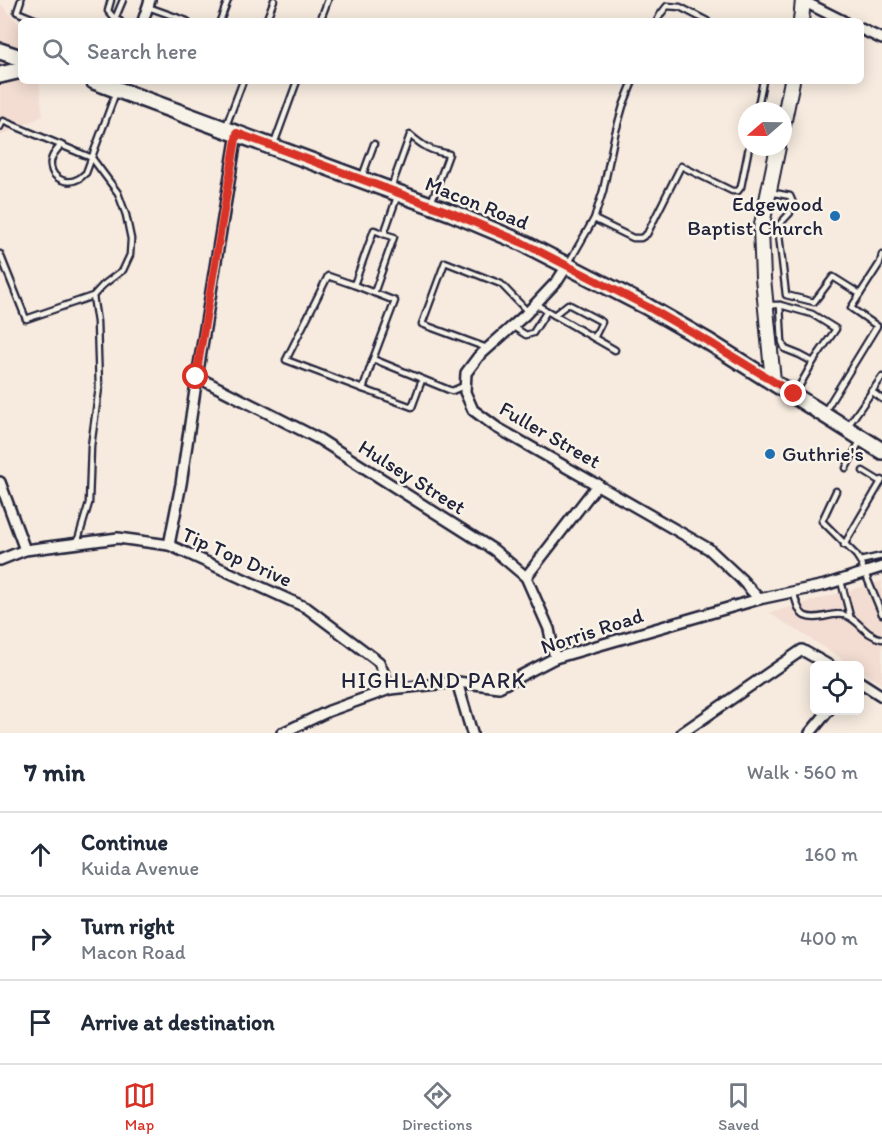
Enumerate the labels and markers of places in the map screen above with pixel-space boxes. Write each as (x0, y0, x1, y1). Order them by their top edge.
place label: Edgewood Baptist Church (687, 191, 823, 240)
marker: Edgewood Baptist Church (828, 209, 842, 223)
place label: Guthrie's (782, 441, 864, 466)
marker: Guthrie's (763, 447, 777, 461)

